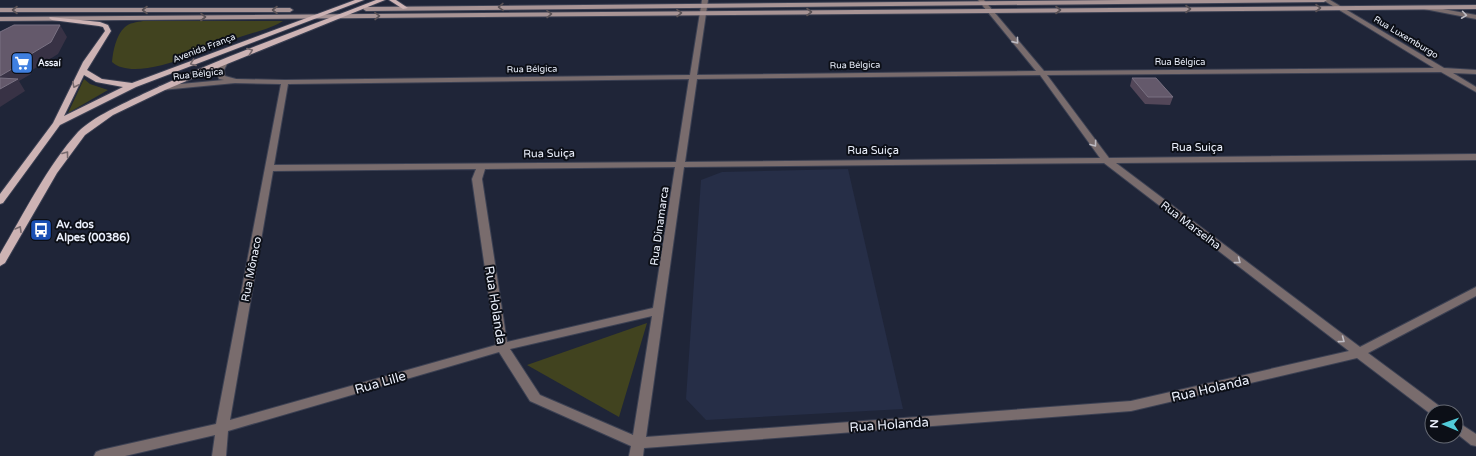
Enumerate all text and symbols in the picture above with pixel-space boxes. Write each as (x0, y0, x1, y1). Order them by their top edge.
one-way arrow (498, 3, 504, 11)
one-way arrow (1315, 4, 1321, 12)
one-way arrow (1185, 5, 1191, 13)
one-way arrow (12, 6, 18, 14)
one-way arrow (142, 6, 148, 14)
one-way arrow (272, 6, 278, 14)
one-way arrow (1055, 6, 1061, 14)
one-way arrow (806, 8, 812, 16)
one-way arrow (676, 9, 682, 17)
one-way arrow (546, 10, 552, 18)
one-way arrow (1461, 10, 1468, 19)
one-way arrow (374, 12, 380, 20)
one-way arrow (200, 13, 206, 21)
street label: Rua Luxemburgo (1371, 14, 1441, 61)
street label: Avenida França (171, 31, 237, 65)
one-way arrow (1011, 36, 1018, 43)
one-way arrow (246, 48, 253, 56)
supermarket icon: Assaí (9, 50, 35, 76)
street label: Rua Bélgica (1155, 57, 1205, 68)
place label: Assaí (38, 58, 61, 69)
one-way arrow (190, 58, 197, 66)
street label: Rua Bélgica (830, 60, 880, 71)
street label: Rua Bélgica (507, 64, 557, 75)
street label: Rua Bélgica (172, 66, 224, 83)
one-way arrow (72, 81, 80, 88)
one-way arrow (1090, 140, 1097, 147)
street label: Rua Suiça (1171, 141, 1223, 154)
street label: Rua Suiça (847, 144, 899, 157)
street label: Rua Suiça (523, 147, 575, 160)
one-way arrow (61, 152, 68, 159)
street label: Rua Dinamarca (648, 186, 671, 266)
street label: Rua Marselha (1158, 199, 1223, 252)
bus stop icon: Av. dos Alpes (00386) (28, 217, 54, 243)
place label: Av. dos Alpes (00386) (56, 218, 130, 245)
one-way arrow (15, 226, 22, 233)
street label: Rua Mônaco (239, 235, 264, 303)
one-way arrow (1234, 256, 1241, 263)
street label: Rua Holanda (481, 265, 509, 346)
one-way arrow (1337, 335, 1344, 342)
street label: Rua Lille (353, 368, 408, 398)
street label: Rua Holanda (1170, 372, 1251, 406)
north arrow (1424, 404, 1464, 444)
street label: Rua Holanda (849, 414, 929, 436)
text: N (1428, 419, 1441, 428)

